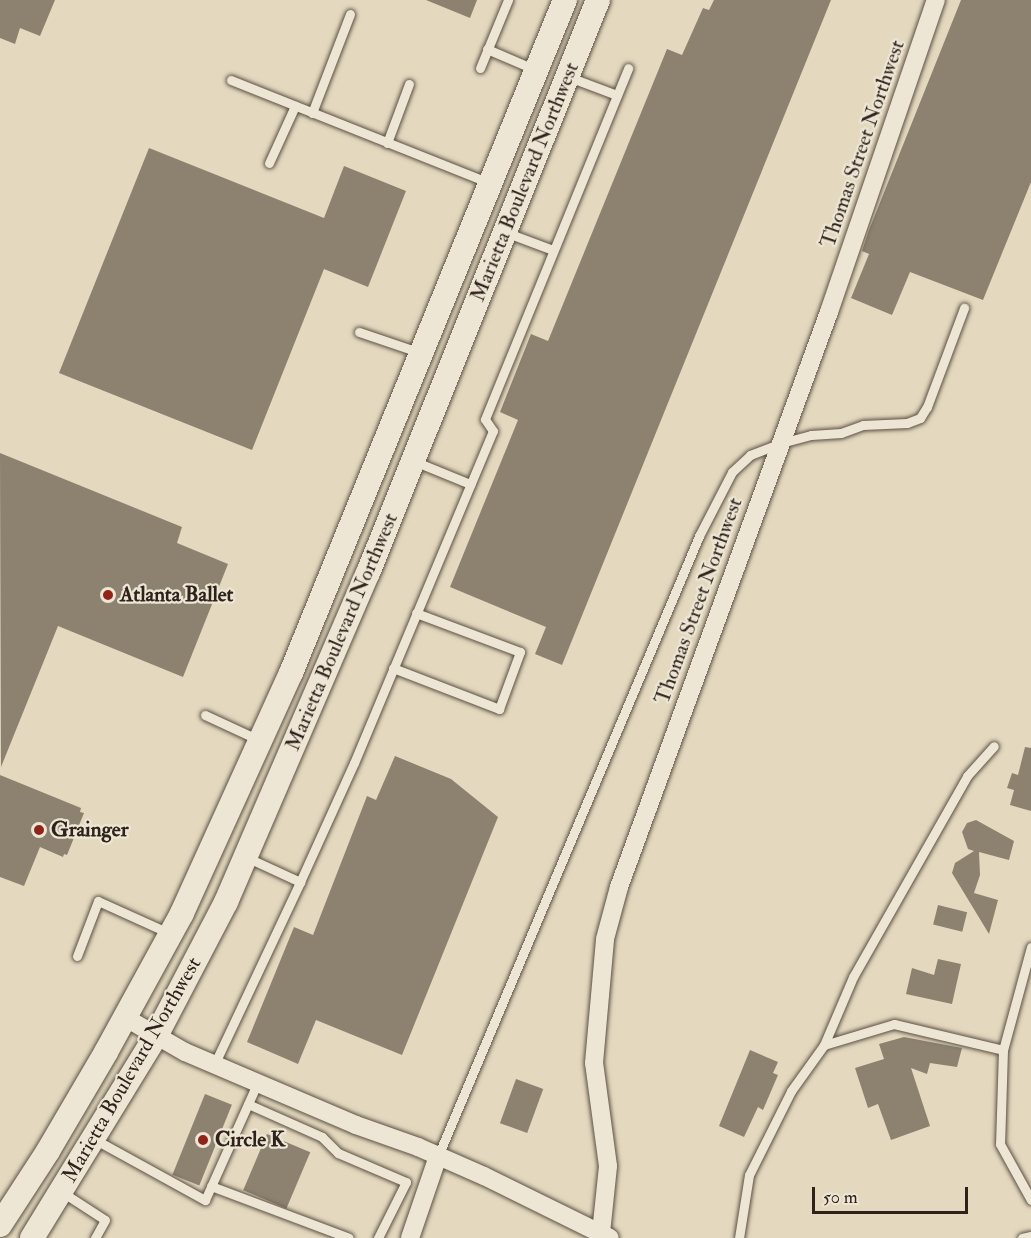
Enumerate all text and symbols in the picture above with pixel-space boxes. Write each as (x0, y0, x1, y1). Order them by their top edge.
street label: Thomas Street Northwest (816, 37, 910, 251)
street label: Marietta Boulevard Northwest (465, 59, 585, 305)
street label: Thomas Street Northwest (650, 494, 748, 708)
street label: Marietta Boulevard Northwest (280, 509, 404, 755)
place label: Atlanta Ballet (120, 582, 233, 608)
marker: Atlanta Ballet (101, 588, 115, 602)
place label: Grainger (51, 817, 128, 843)
marker: Grainger (32, 823, 46, 837)
street label: Marietta Boulevard Northwest (57, 953, 207, 1187)
place label: Circle K (215, 1127, 285, 1153)
marker: Circle K (196, 1133, 210, 1147)
scale bar (815, 1175, 971, 1213)
text: 50 m (823, 1186, 858, 1209)

